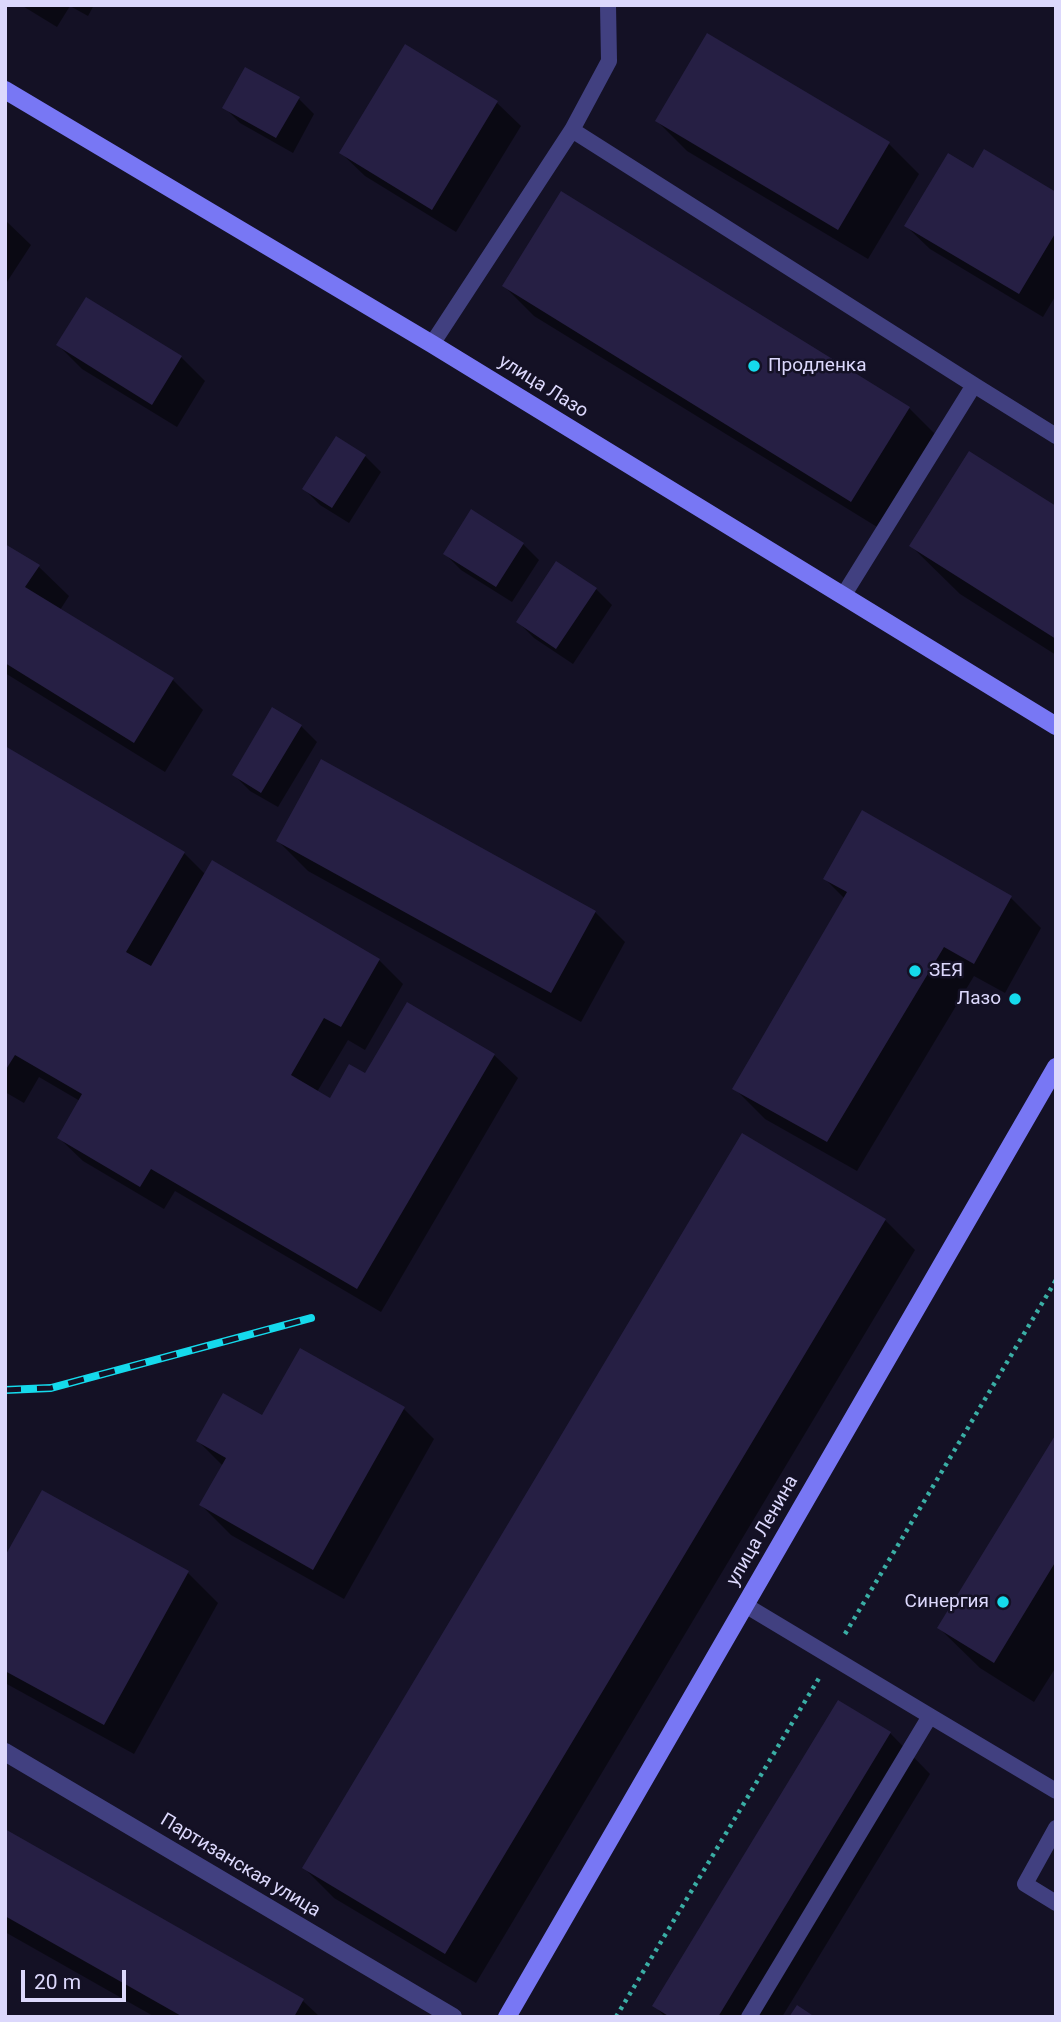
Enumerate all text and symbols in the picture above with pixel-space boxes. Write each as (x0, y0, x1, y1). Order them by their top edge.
street label: улица Лазо (494, 351, 592, 423)
place label: Продленка (768, 355, 866, 377)
marker: Продленка (746, 358, 762, 374)
place label: ЗЕЯ (929, 960, 963, 982)
marker: ЗЕЯ (907, 963, 923, 979)
place label: Лазо (957, 988, 1001, 1010)
marker: Лазо (1007, 991, 1023, 1007)
street label: улица Ленина (722, 1472, 804, 1590)
place label: Синергия (905, 1591, 989, 1613)
marker: Синергия (995, 1594, 1011, 1610)
street label: Партизанская улица (156, 1809, 324, 1923)
scale bar (24, 1955, 130, 1999)
text: 20 m (34, 1970, 81, 1994)

